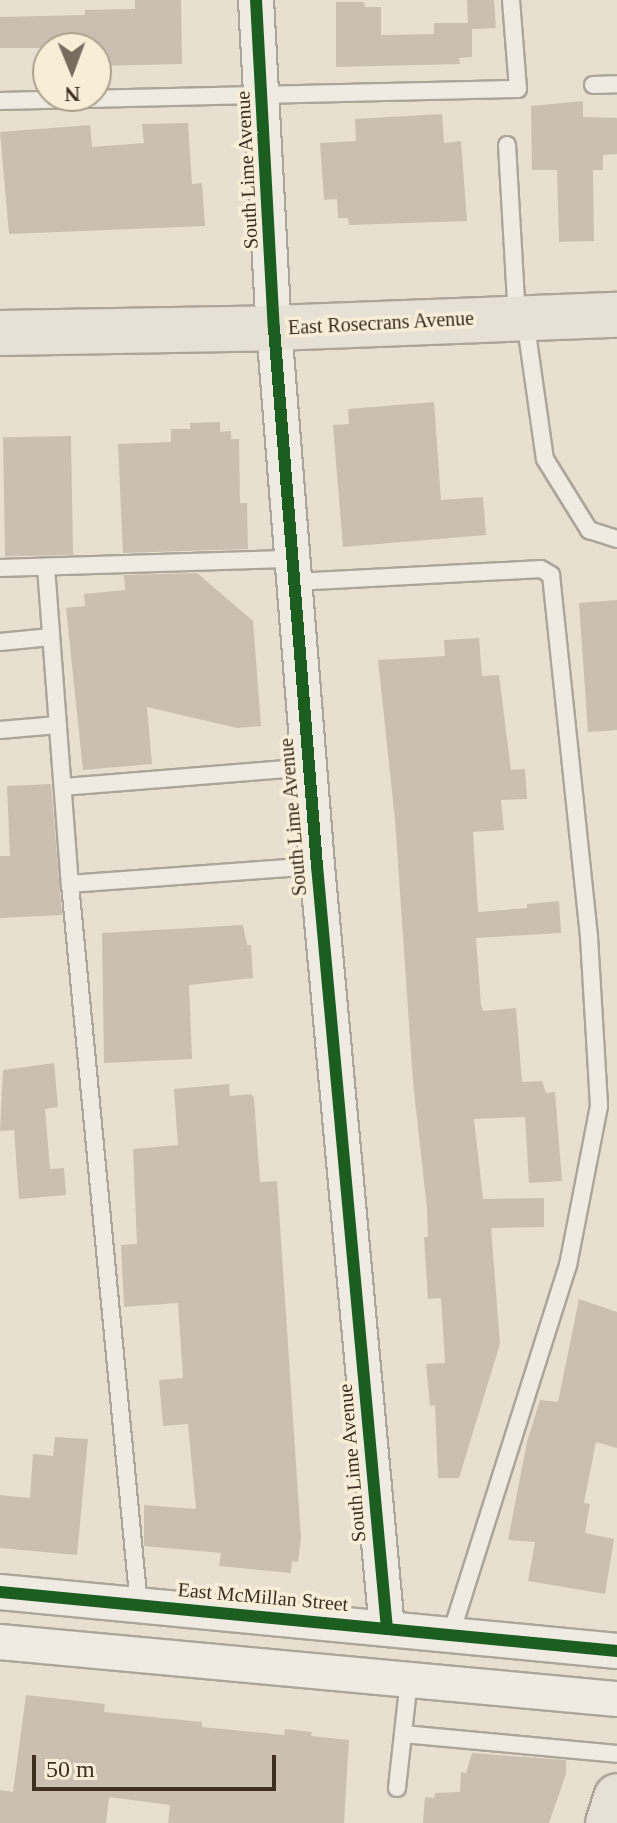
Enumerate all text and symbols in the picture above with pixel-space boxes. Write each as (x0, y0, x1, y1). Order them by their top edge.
north arrow (32, 32, 112, 112)
text: N (64, 82, 81, 107)
street label: South Lime Avenue (231, 90, 263, 250)
street label: East Rosecrans Avenue (287, 306, 475, 340)
street label: South Lime Avenue (274, 736, 312, 898)
street label: South Lime Avenue (333, 1382, 371, 1544)
street label: East McMillan Street (177, 1578, 349, 1616)
scale bar (36, 1739, 280, 1789)
text: 50 m (46, 1756, 95, 1782)

